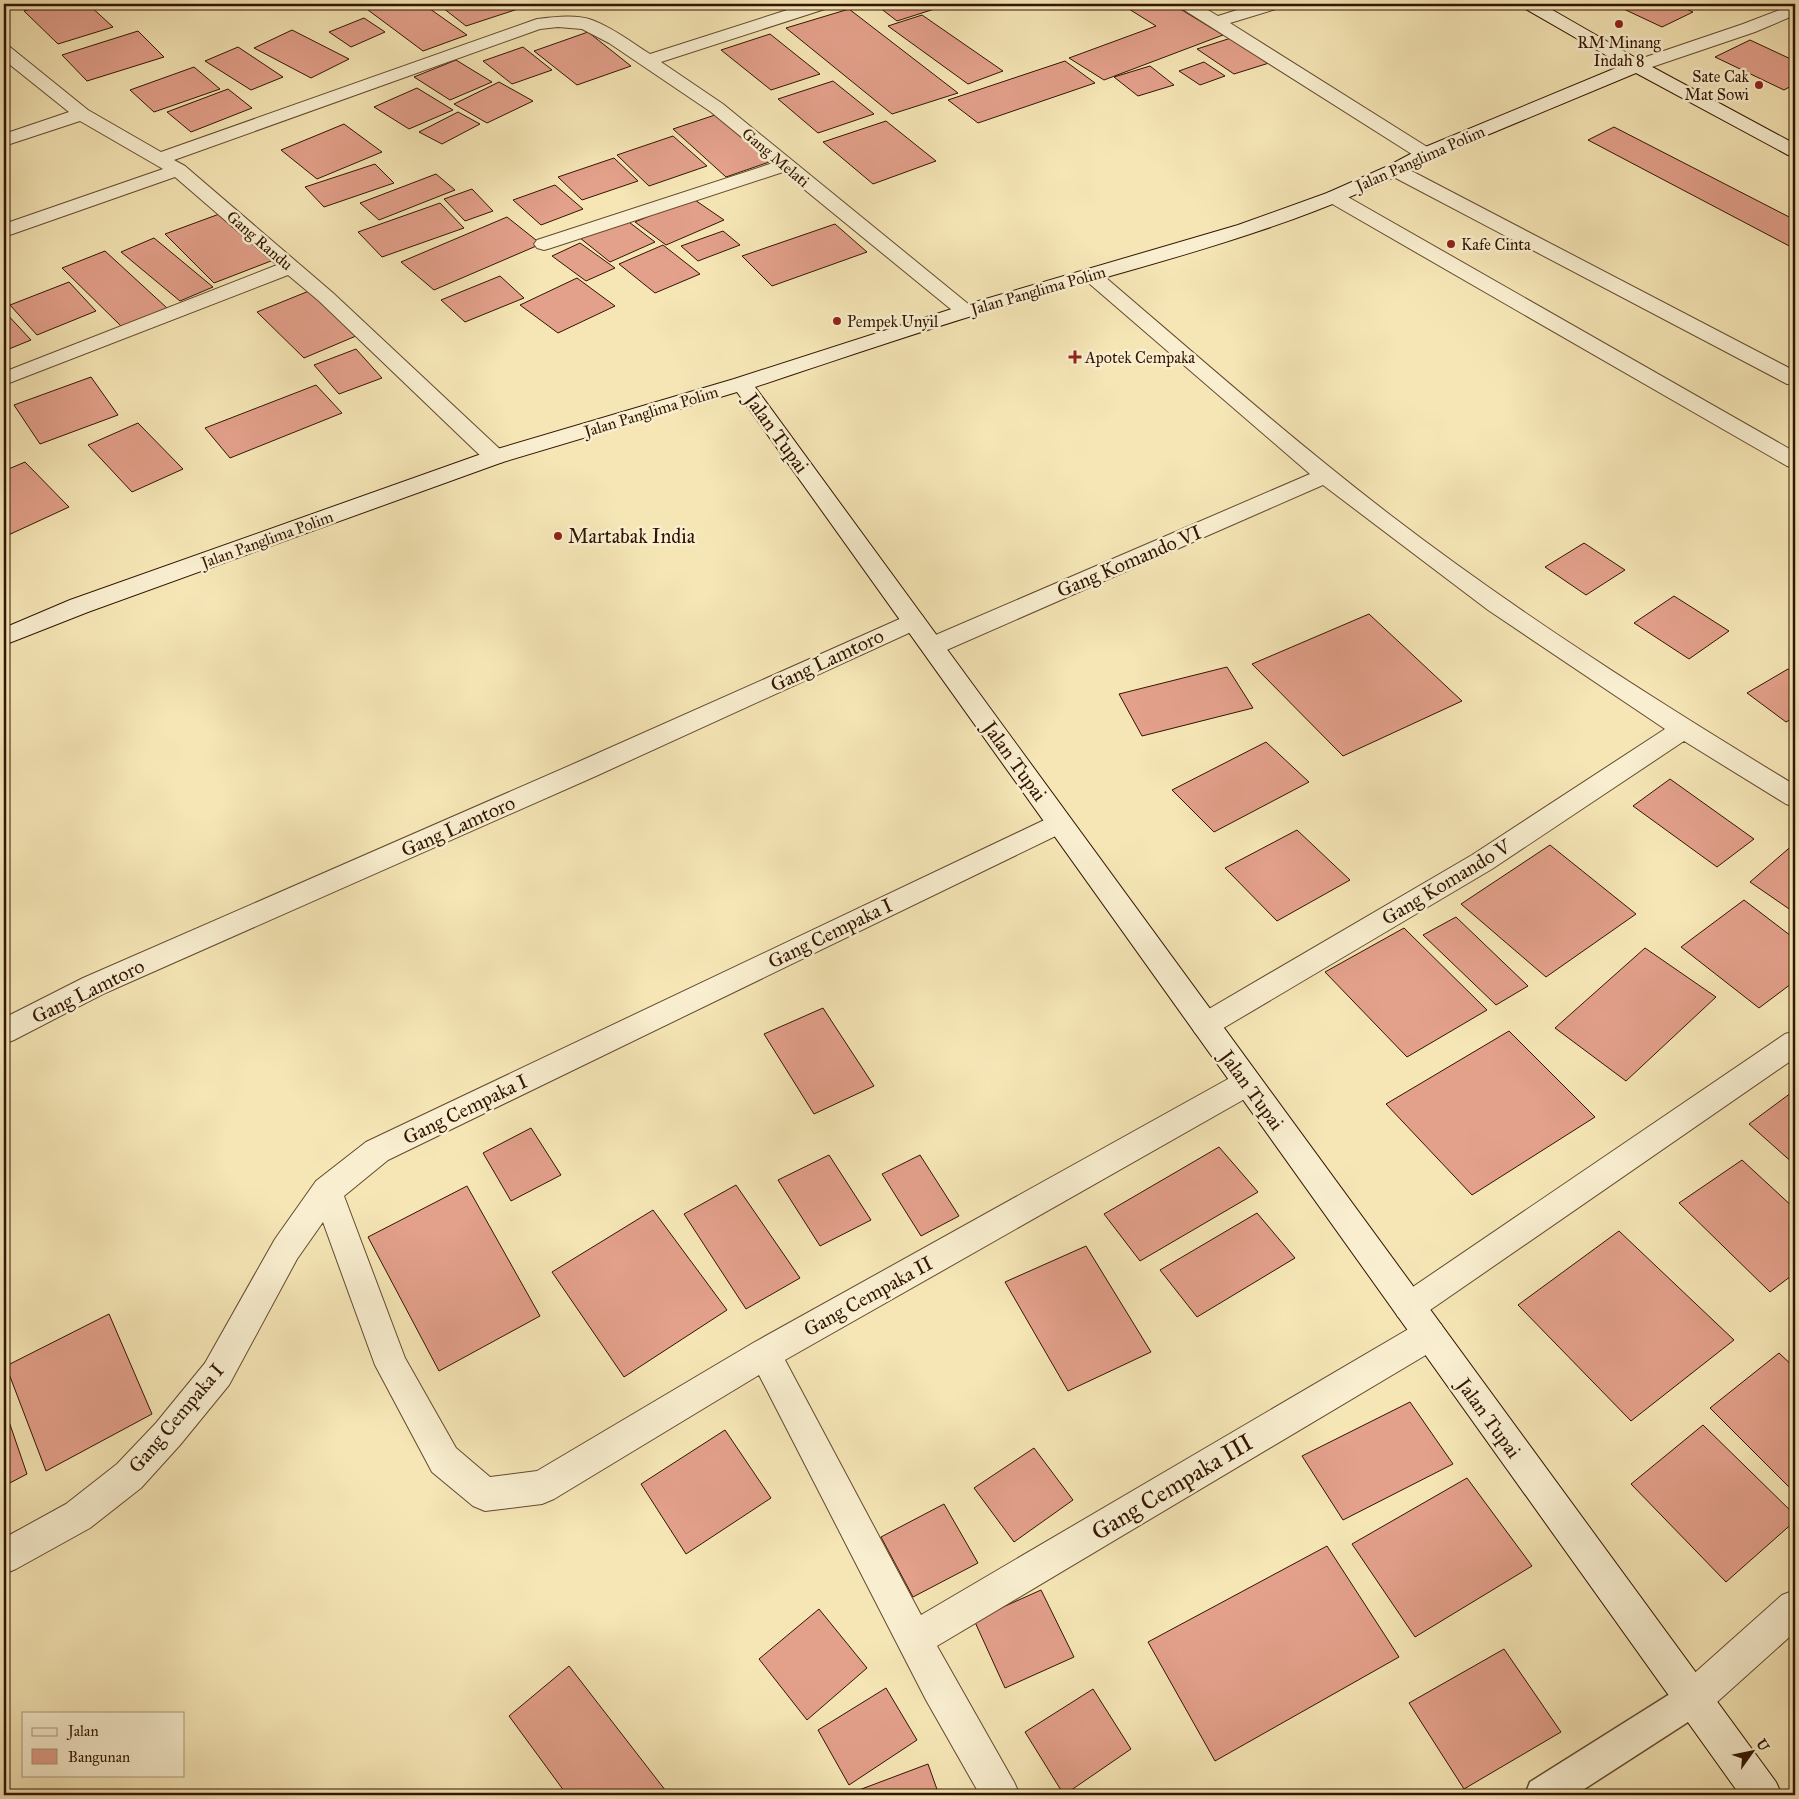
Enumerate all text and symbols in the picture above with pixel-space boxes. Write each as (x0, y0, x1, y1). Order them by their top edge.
marker: RM Minang Indah 8 (1613, 18, 1625, 30)
place label: RM Minang Indah 8 (1577, 33, 1661, 70)
place label: Sate Cak Mat Sowi (1684, 67, 1750, 104)
marker: Sate Cak Mat Sowi (1753, 79, 1765, 91)
street label: Jalan Panglima Polim (1351, 121, 1489, 197)
street label: Gang Melati (737, 124, 814, 192)
street label: Gang Randu (222, 207, 297, 275)
place label: Kafe Cinta (1461, 235, 1531, 254)
marker: Kafe Cinta (1445, 238, 1457, 250)
street label: Jalan Panglima Polim (967, 262, 1108, 320)
place label: Pempek Unyil (847, 312, 939, 331)
marker: Pempek Unyil (831, 315, 843, 327)
place label: Apotek Cempaka (1084, 348, 1195, 367)
marker: Apotek Cempaka (1069, 351, 1081, 363)
street label: Jalan Panglima Polim (580, 382, 721, 442)
street label: Jalan Tupai (738, 387, 814, 479)
street label: Jalan Panglima Polim (197, 507, 337, 574)
street label: Gang Komando VI (1053, 520, 1205, 603)
place label: Martabak India (568, 524, 696, 548)
marker: Martabak India (552, 530, 564, 542)
street label: Gang Lamtoro (767, 623, 888, 698)
street label: Jalan Tupai (976, 715, 1052, 807)
street label: Gang Lamtoro (397, 790, 519, 863)
street label: Gang Komando V (1377, 834, 1516, 931)
street label: Gang Cempaka I (764, 893, 897, 974)
street label: Gang Lamtoro (28, 953, 149, 1029)
street label: Jalan Tupai (1213, 1044, 1289, 1136)
street label: Gang Cempaka I (399, 1069, 532, 1150)
street label: Gang Cempaka II (799, 1251, 937, 1342)
street label: Gang Cempaka I (123, 1358, 229, 1478)
street label: Jalan Tupai (1450, 1372, 1526, 1464)
street label: Gang Cempaka III (1086, 1427, 1258, 1547)
legend (22, 1712, 185, 1776)
text: Jalan (66, 1722, 99, 1741)
north arrow (1726, 1726, 1776, 1776)
text: U (1752, 1736, 1773, 1755)
text: Bangunan (68, 1748, 130, 1766)

